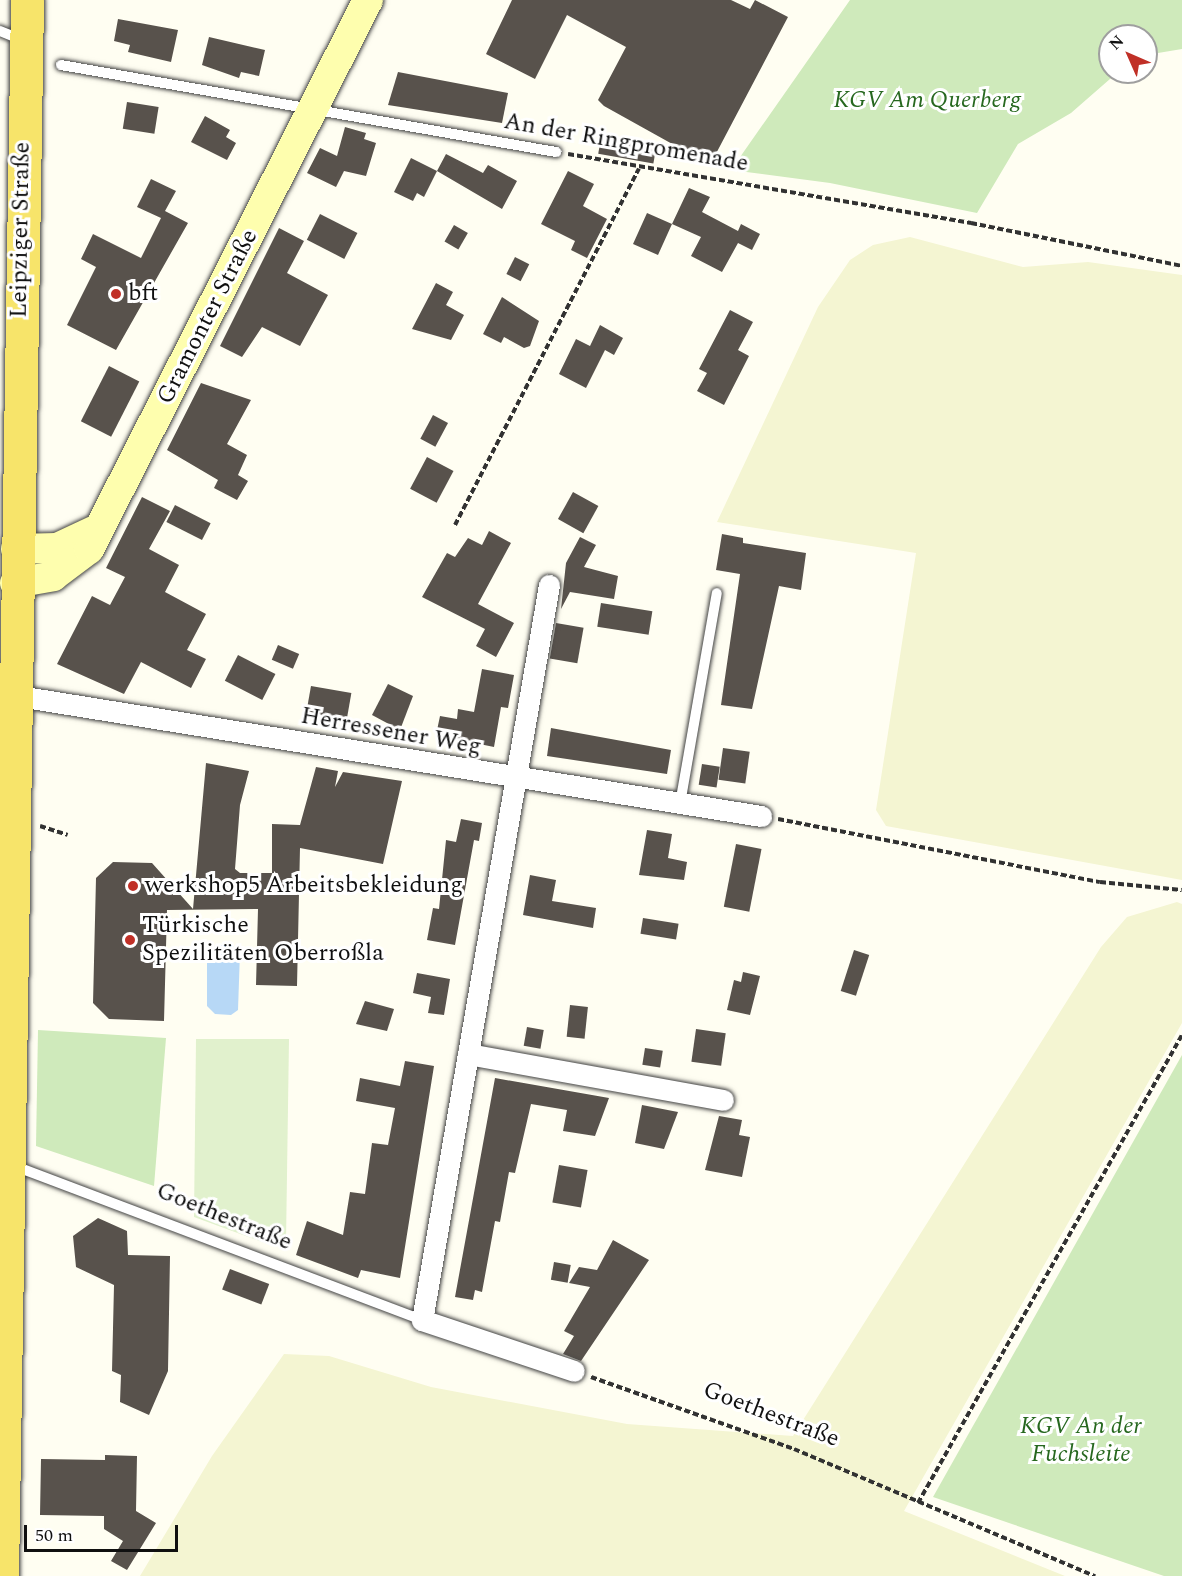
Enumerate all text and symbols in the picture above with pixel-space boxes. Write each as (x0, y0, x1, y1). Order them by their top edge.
north arrow (1098, 24, 1158, 84)
text: N (1104, 30, 1130, 56)
park label: KGV Am Querberg (833, 87, 1021, 115)
street label: An der Ringpromenade (502, 107, 750, 179)
street label: Leipziger Straße (5, 142, 37, 318)
street label: Gramonter Straße (151, 225, 265, 409)
place label: bft (128, 280, 158, 308)
marker: bft (109, 287, 123, 301)
street label: Herressener Weg (299, 702, 483, 762)
place label: werkshop5 Arbeitsbekleidung (145, 872, 463, 900)
marker: werkshop5 Arbeitsbekleidung (126, 879, 140, 893)
place label: Türkische Spezilitäten Oberroßla (142, 912, 384, 968)
marker: Türkische Spezilitäten Oberroßla (123, 933, 137, 947)
street label: Goethestraße (152, 1177, 296, 1257)
street label: Goethestraße (699, 1376, 843, 1454)
park label: KGV An der Fuchsleite (1020, 1413, 1142, 1469)
scale bar (27, 1513, 182, 1551)
text: 50 m (35, 1522, 73, 1549)

